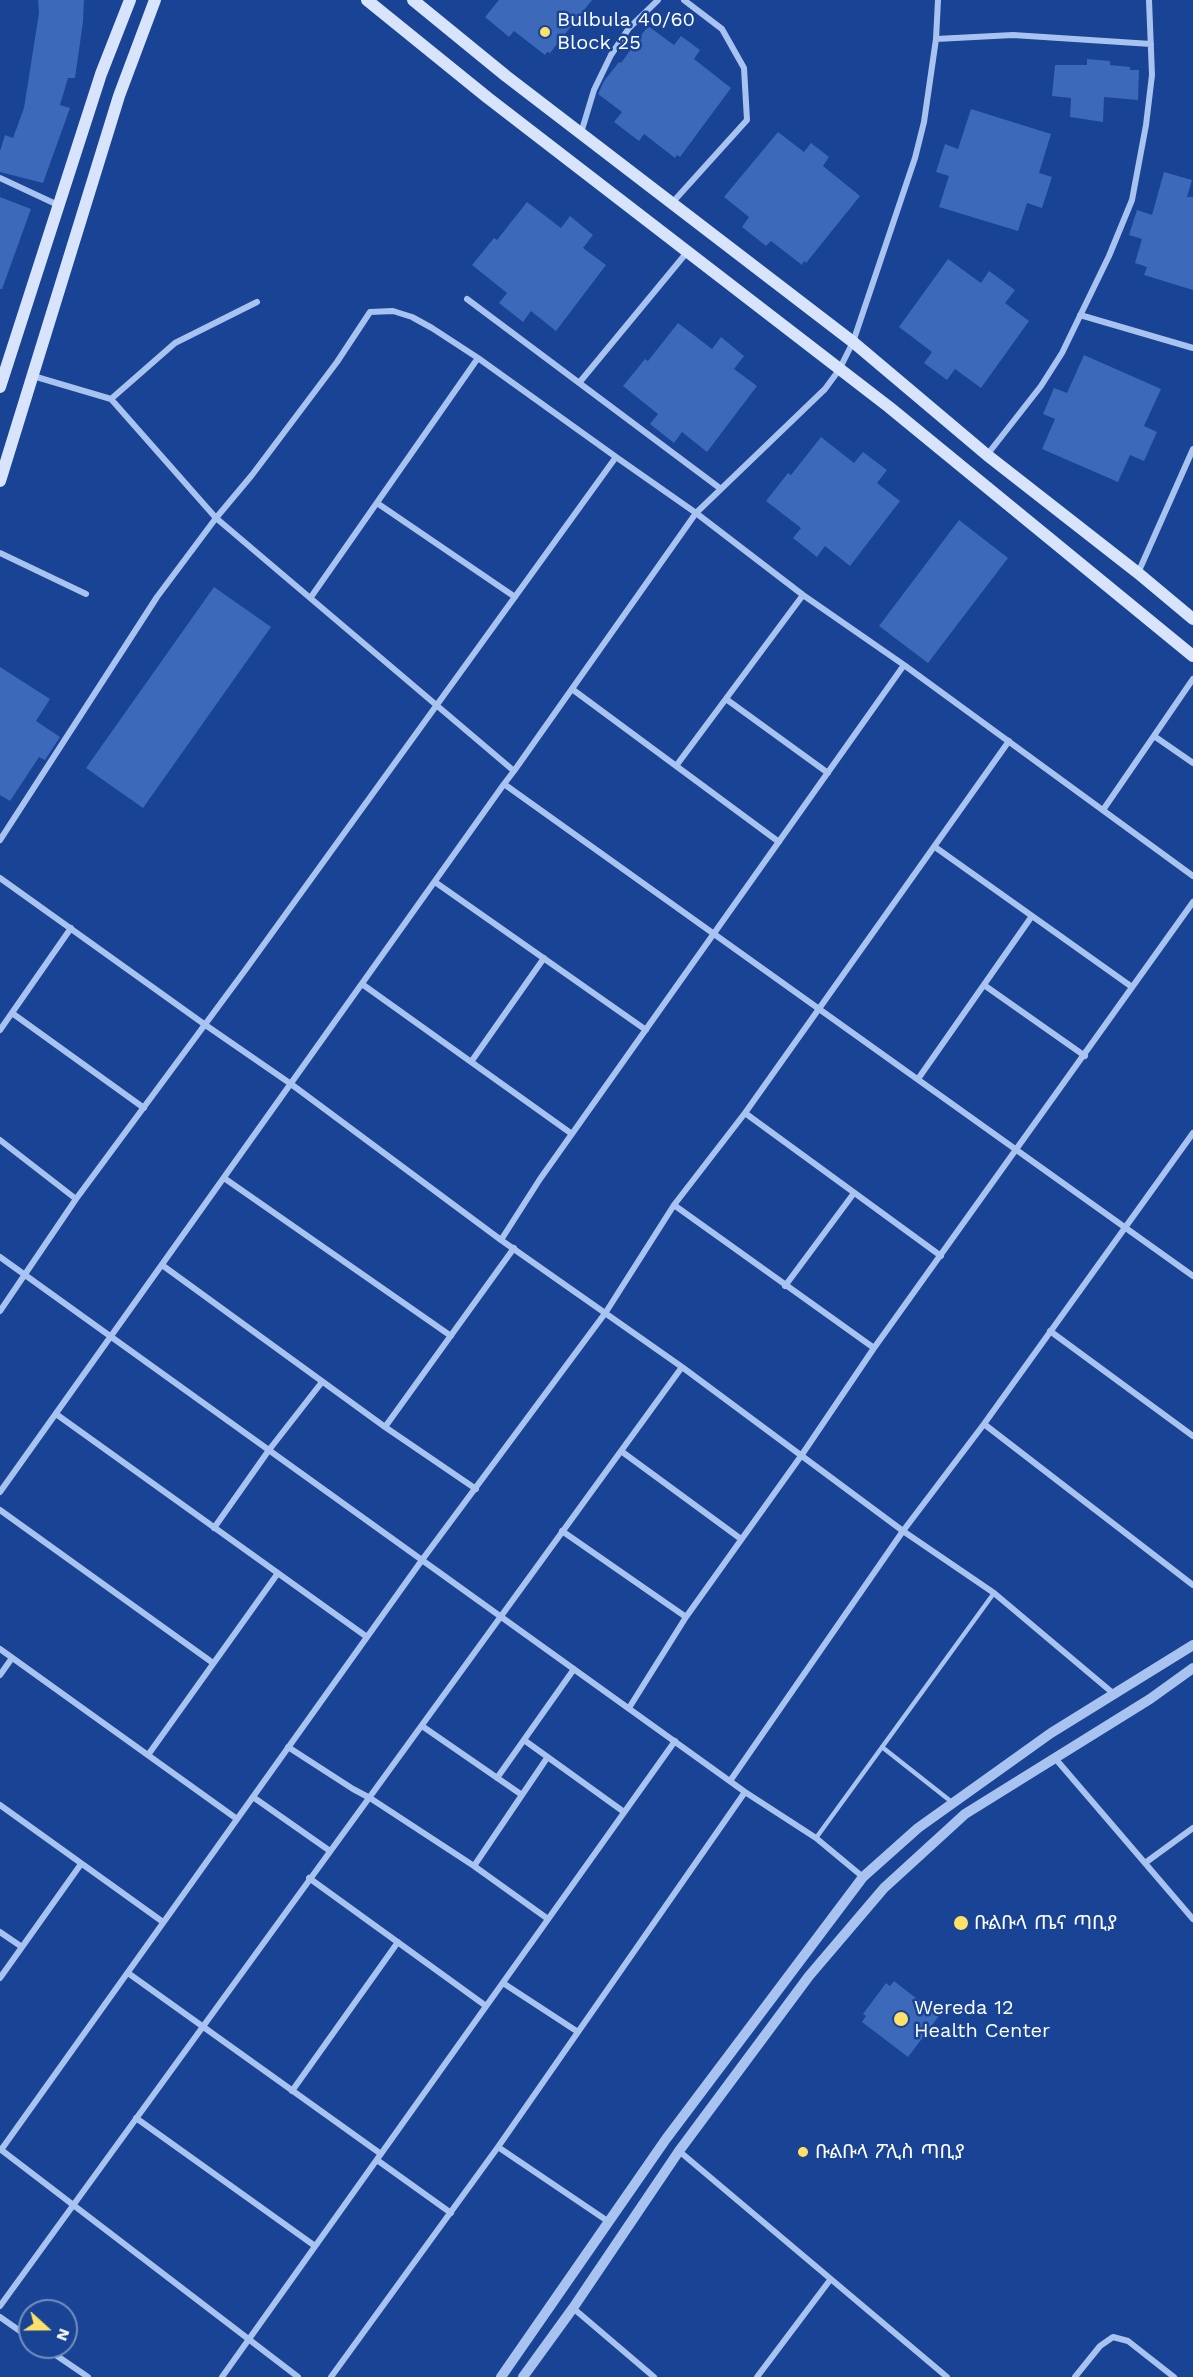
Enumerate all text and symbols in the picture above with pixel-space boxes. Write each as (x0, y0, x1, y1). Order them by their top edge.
place label: Bulbula 40/60 Block 25 (557, 8, 695, 55)
marker: Bulbula 40/60 Block 25 (538, 25, 552, 39)
place label: ቡልቡላ ጤና ጣቢያ (974, 1911, 1117, 1935)
marker: ቡልቡላ ጤና ጣቢያ (952, 1914, 970, 1932)
place label: Wereda 12 Health Center (914, 1996, 1050, 2043)
marker: Wereda 12 Health Center (892, 2010, 910, 2028)
place label: ቡልቡላ ፖሊስ ጣቢያ (815, 2140, 965, 2164)
marker: ቡልቡላ ፖሊስ ጣቢያ (796, 2145, 810, 2159)
north arrow (18, 2299, 78, 2359)
text: N (52, 2326, 74, 2344)

